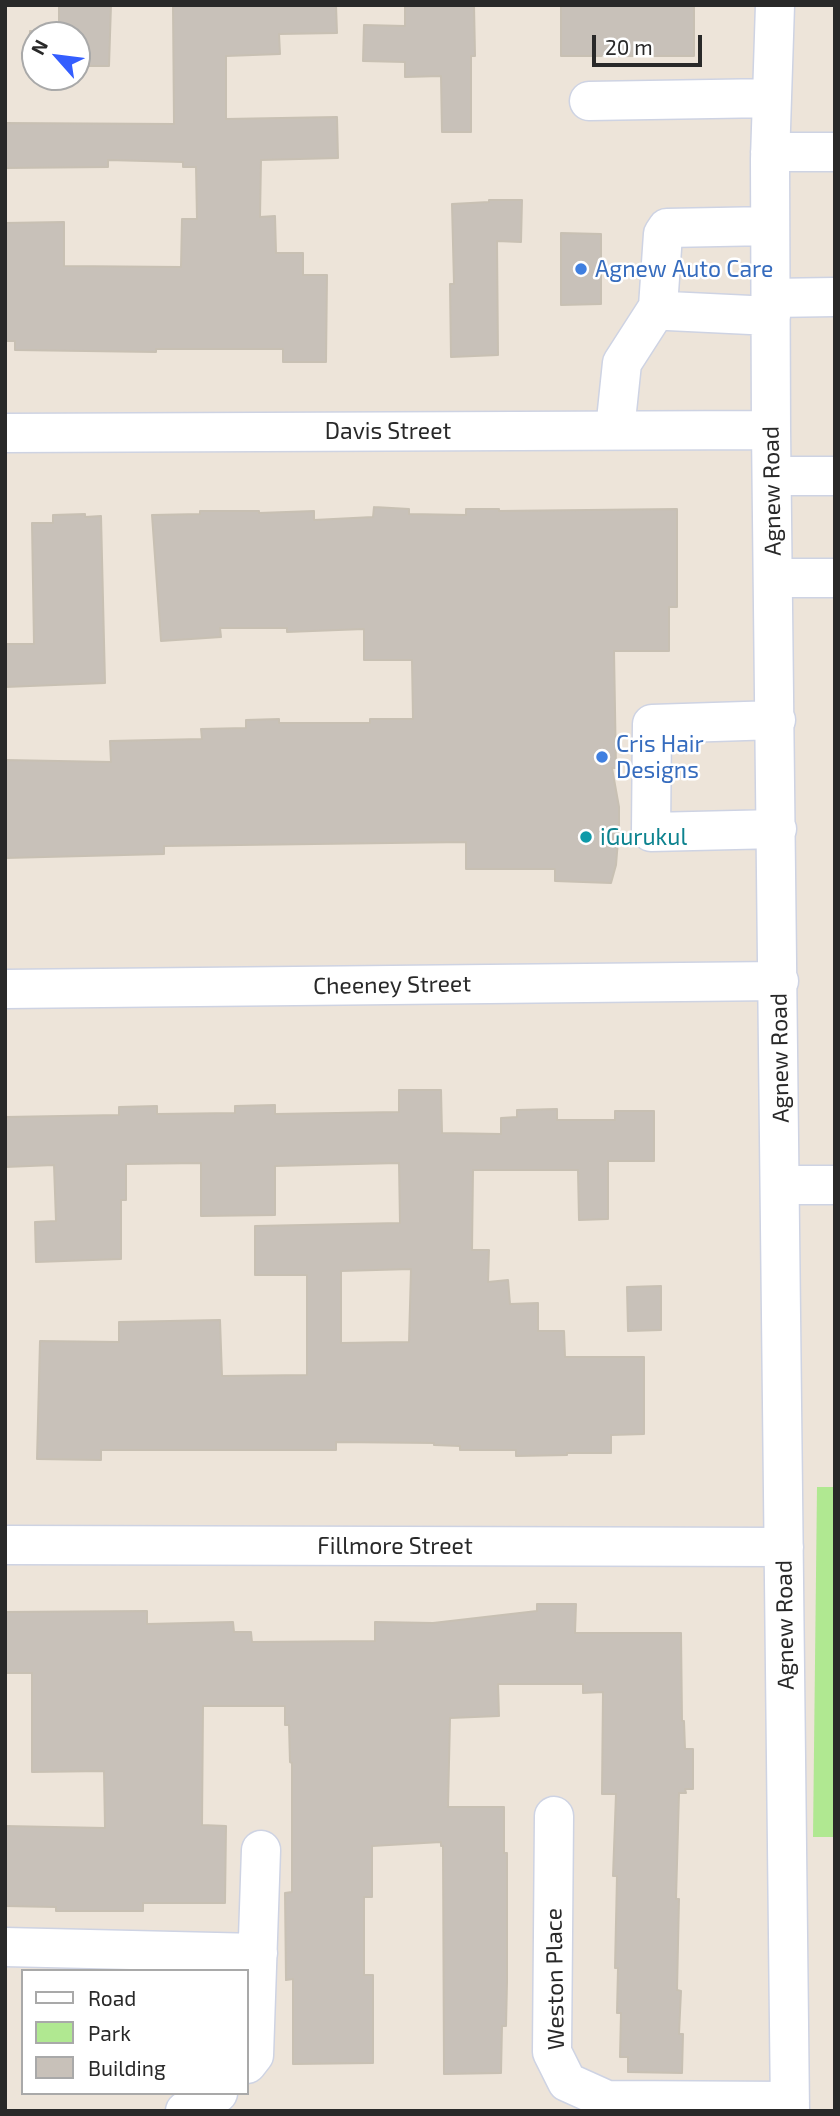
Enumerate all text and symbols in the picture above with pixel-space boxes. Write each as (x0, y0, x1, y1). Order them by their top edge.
north arrow (21, 21, 91, 91)
scale bar (595, 21, 705, 65)
text: 20 m (605, 34, 653, 59)
text: N (25, 35, 52, 58)
place label: Agnew Auto Care (595, 255, 773, 283)
marker: Agnew Auto Care (573, 261, 589, 277)
street label: Davis Street (325, 417, 451, 445)
street label: Agnew Road (757, 426, 787, 556)
place label: Cris Hair Designs (616, 730, 704, 784)
marker: Cris Hair Designs (594, 749, 610, 765)
place label: iGurukul (600, 823, 687, 851)
marker: iGurukul (578, 829, 594, 845)
street label: Cheeney Street (313, 970, 471, 1000)
street label: Agnew Road (765, 993, 795, 1123)
street label: Fillmore Street (317, 1532, 473, 1560)
street label: Agnew Road (770, 1560, 800, 1690)
street label: Weston Place (540, 1908, 570, 2050)
legend (21, 1969, 248, 2095)
text: Road (88, 1985, 136, 2010)
text: Park (88, 2020, 131, 2045)
text: Building (88, 2055, 166, 2080)

